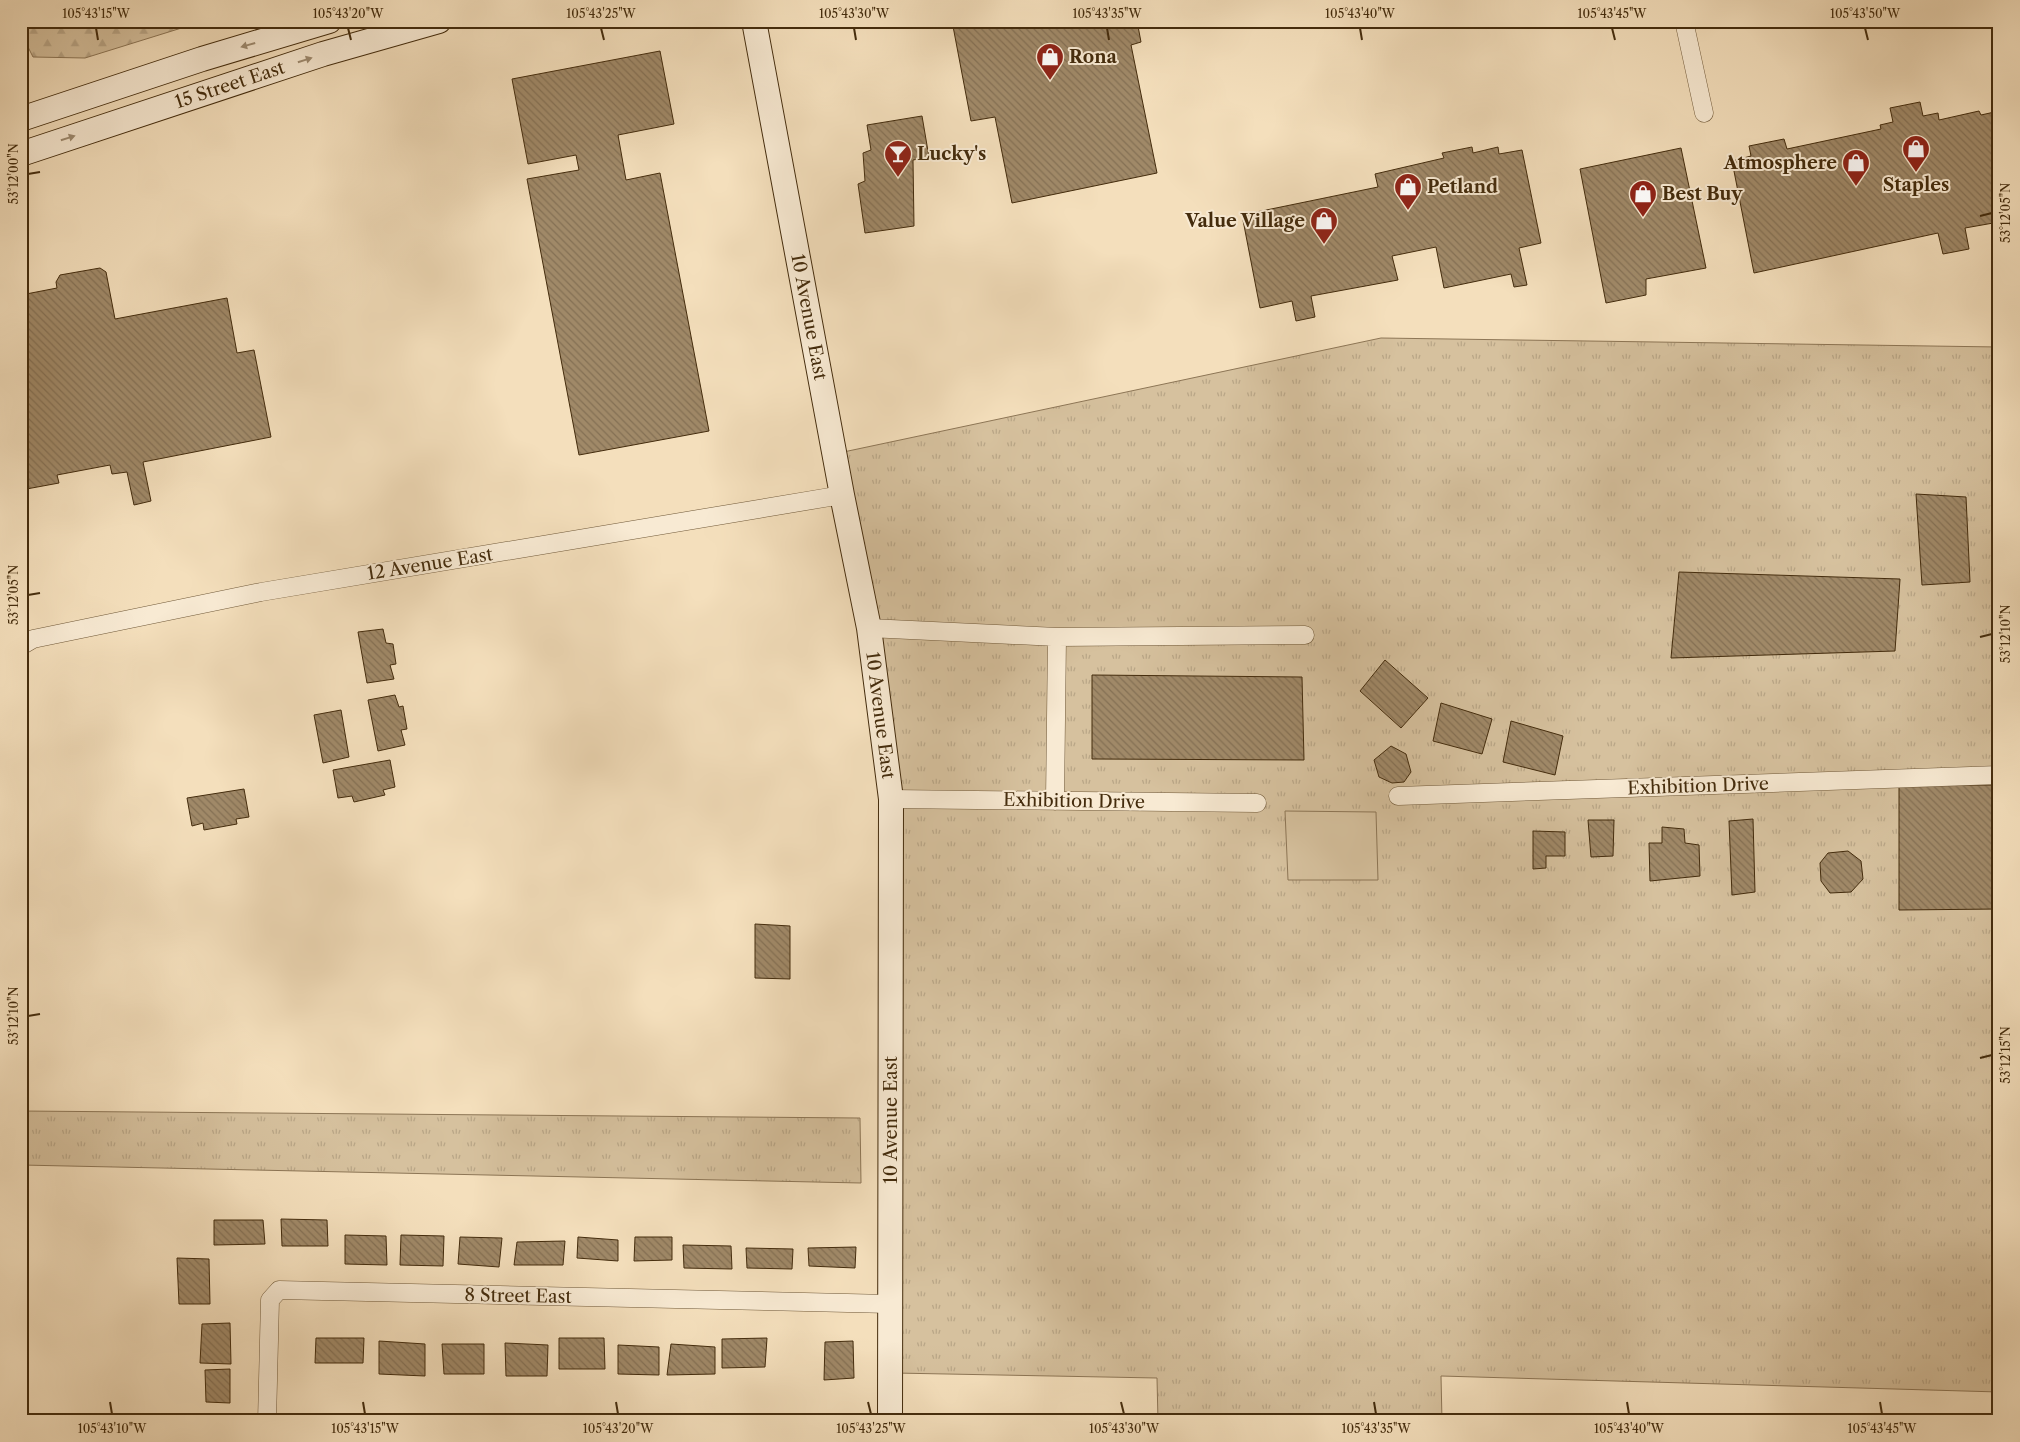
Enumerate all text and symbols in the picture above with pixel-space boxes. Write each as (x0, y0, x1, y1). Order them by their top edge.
text: 105°43'15"W (62, 6, 131, 21)
text: 105°43'20"W (313, 6, 384, 21)
text: 105°43'25"W (566, 6, 637, 21)
text: 105°43'30"W (819, 6, 890, 21)
text: 105°43'35"W (1072, 6, 1142, 21)
text: 105°43'40"W (1325, 6, 1396, 21)
text: 105°43'45"W (1578, 6, 1647, 21)
text: 105°43'50"W (1830, 6, 1901, 21)
one-way arrow (241, 41, 256, 49)
shop icon: Rona (1035, 42, 1065, 81)
place label: Rona (1069, 46, 1118, 68)
one-way arrow (297, 55, 312, 63)
street label: 15 Street East (172, 56, 288, 113)
one-way arrow (60, 134, 75, 142)
shop icon: Staples (1901, 134, 1931, 173)
bar icon: Lucky's (883, 139, 913, 178)
text: 53°12'00"N (6, 143, 21, 205)
place label: Lucky's (917, 143, 986, 165)
shop icon: Atmosphere (1841, 148, 1871, 187)
place label: Atmosphere (1723, 152, 1837, 174)
shop icon: Petland (1393, 172, 1423, 211)
place label: Staples (1883, 174, 1949, 196)
place label: Petland (1427, 176, 1498, 198)
shop icon: Best Buy (1628, 179, 1658, 218)
place label: Best Buy (1662, 183, 1743, 205)
text: 53°12'05"N (1998, 183, 2013, 243)
shop icon: Value Village (1309, 206, 1339, 245)
place label: Value Village (1184, 210, 1305, 232)
street label: 10 Avenue East (786, 252, 832, 382)
street label: 12 Avenue East (366, 543, 495, 585)
text: 53°12'05"N (6, 565, 21, 625)
text: 53°12'10"N (1998, 605, 2013, 663)
street label: 10 Avenue East (861, 651, 899, 781)
street label: Exhibition Drive (1627, 773, 1769, 799)
street label: Exhibition Drive (1003, 789, 1145, 813)
text: 53°12'10"N (6, 987, 21, 1045)
text: 53°12'15"N (1998, 1026, 2013, 1084)
street label: 10 Avenue East (880, 1055, 902, 1184)
street label: 8 Street East (464, 1284, 572, 1308)
text: 105°43'10"W (78, 1421, 147, 1436)
text: 105°43'15"W (331, 1421, 400, 1436)
text: 105°43'20"W (583, 1421, 654, 1436)
text: 105°43'25"W (836, 1421, 907, 1436)
text: 105°43'30"W (1089, 1421, 1160, 1436)
text: 105°43'35"W (1341, 1421, 1411, 1436)
text: 105°43'40"W (1594, 1421, 1665, 1436)
text: 105°43'45"W (1848, 1421, 1917, 1436)

